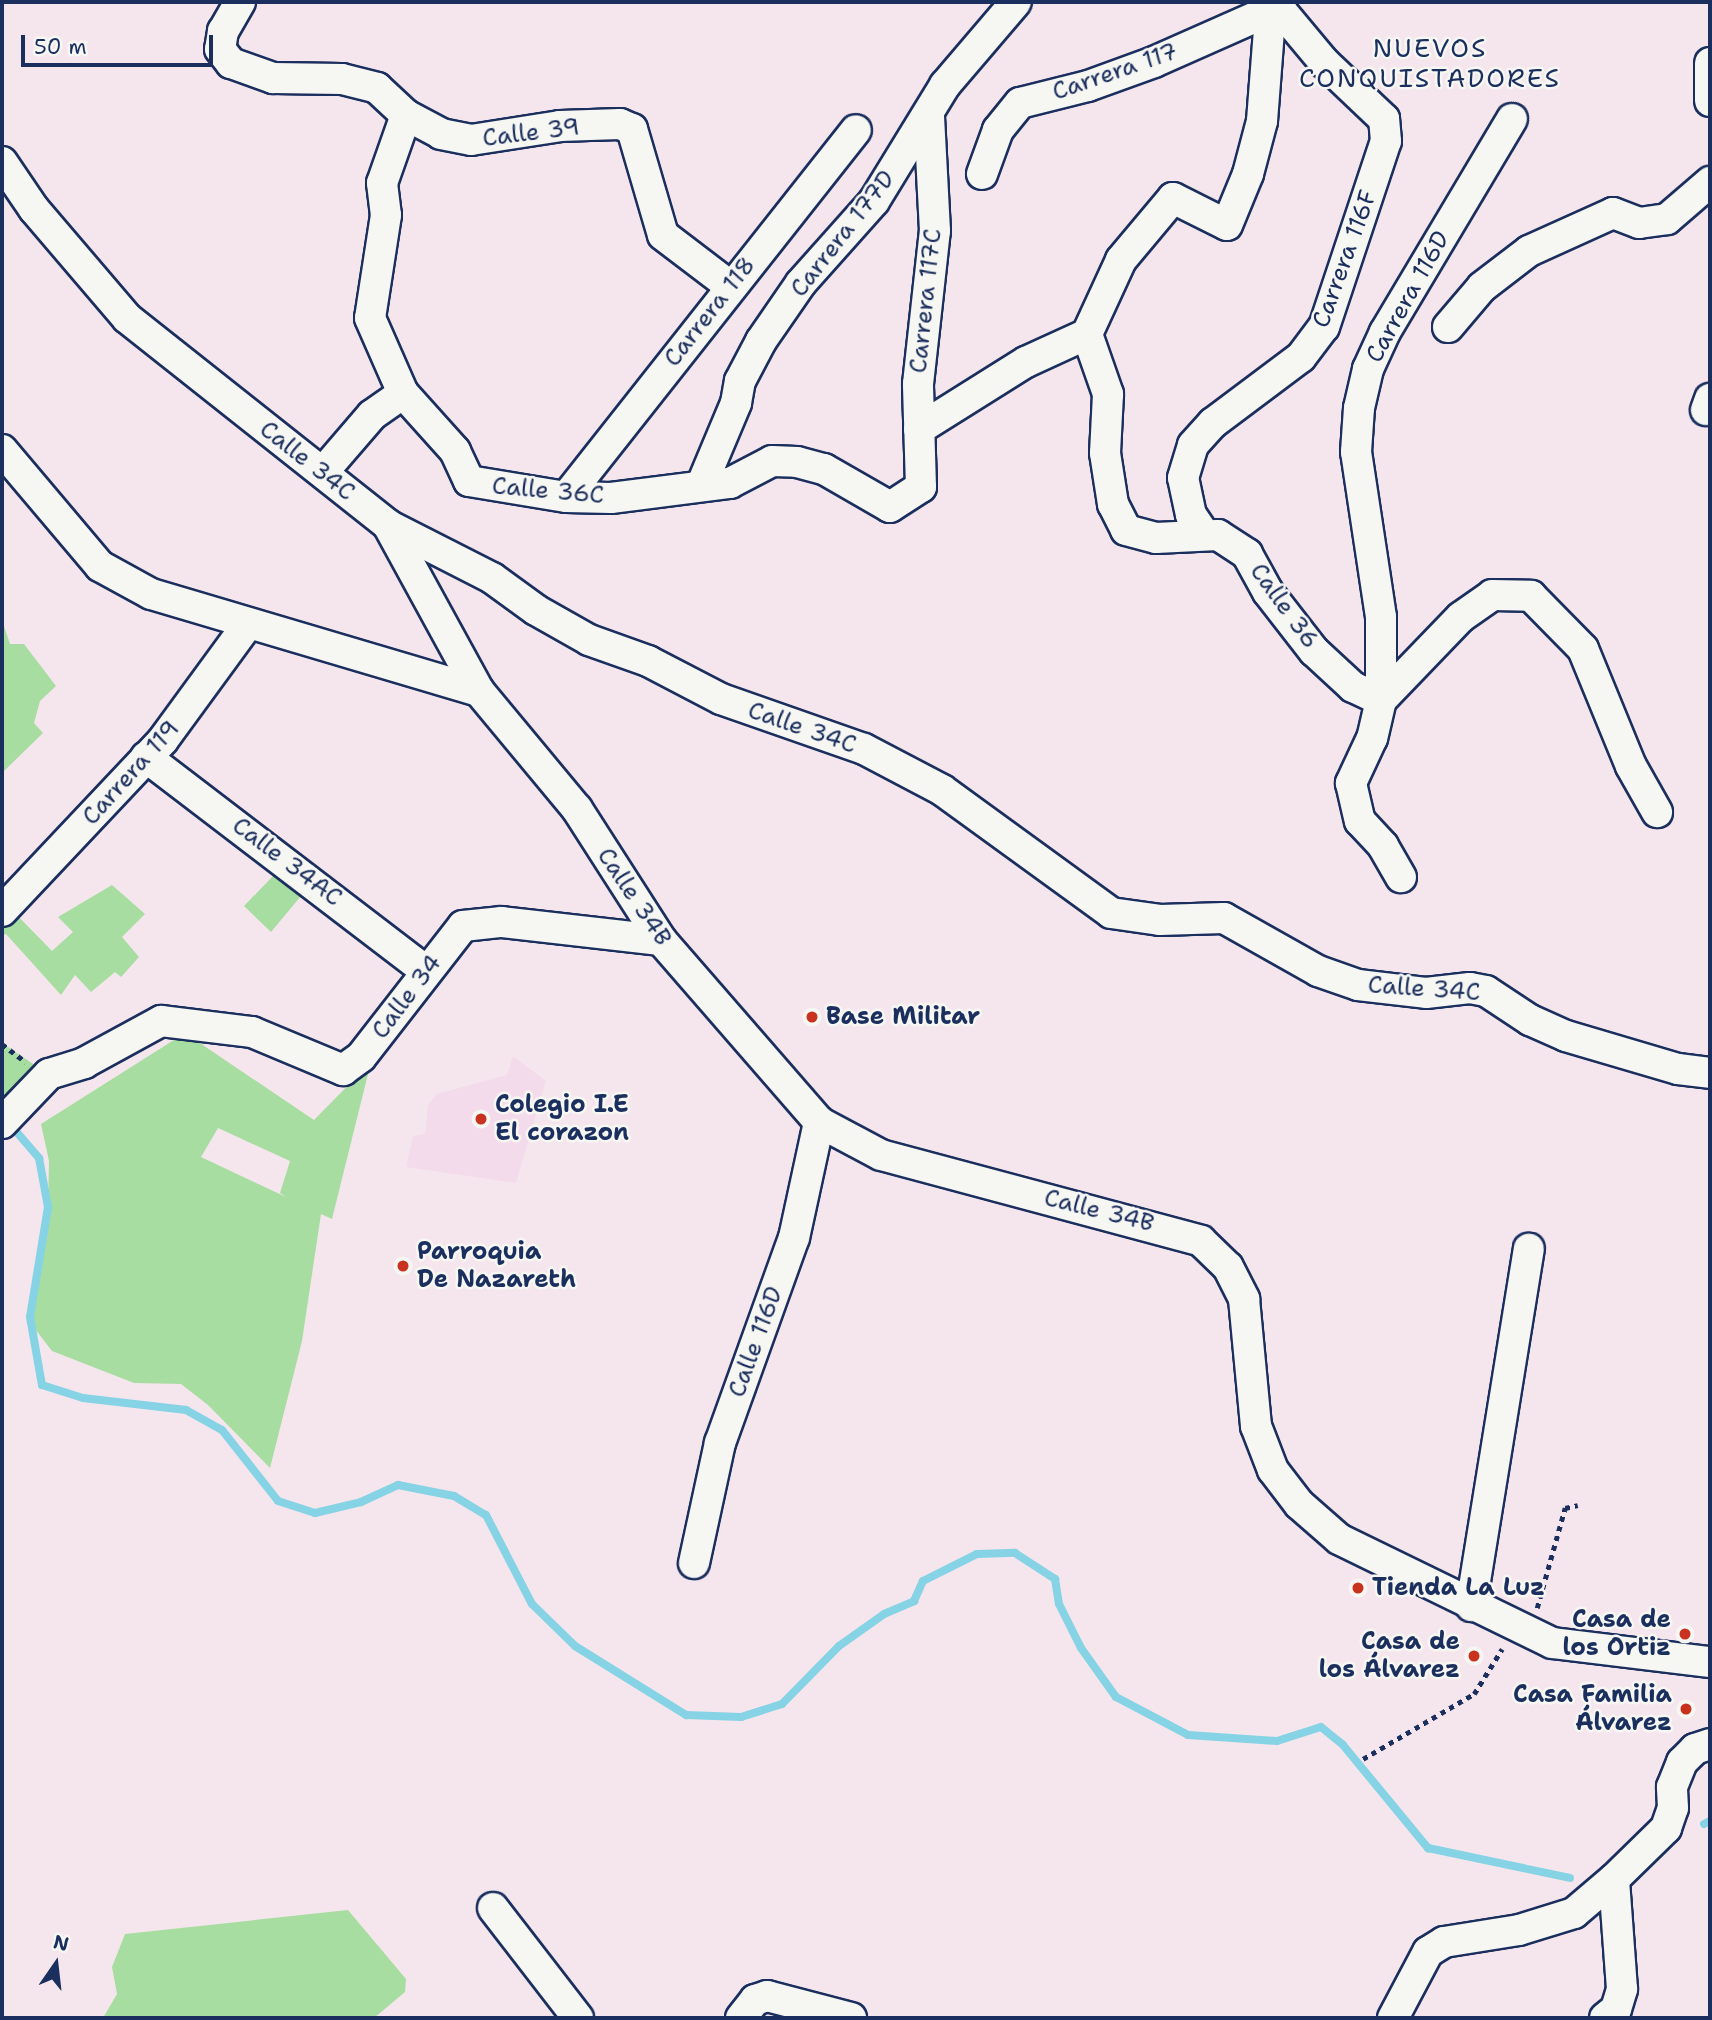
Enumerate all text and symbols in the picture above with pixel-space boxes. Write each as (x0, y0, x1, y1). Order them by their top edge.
scale bar (24, 21, 217, 65)
district label: NUEVOS CONQUISTADORES (1301, 32, 1559, 94)
text: 50 m (34, 33, 87, 61)
street label: Carrera 117 (1049, 37, 1181, 107)
street label: Calle 39 (481, 113, 581, 153)
street label: Carrera 177D (785, 165, 901, 303)
street label: Carrera 116F (1307, 186, 1383, 332)
street label: Carrera 116D (1360, 226, 1456, 368)
street label: Carrera 117C (904, 227, 948, 375)
street label: Carrera 118 (658, 251, 762, 373)
street label: Calle 34C (254, 415, 360, 507)
street label: Calle 36C (491, 472, 605, 510)
street label: Calle 36 (1243, 558, 1325, 654)
street label: Calle 34C (744, 696, 860, 760)
street label: Carrera 119 (77, 715, 185, 831)
street label: Calle 34AC (226, 811, 348, 913)
street label: Calle 34B (591, 842, 677, 952)
street label: Calle 34 (366, 949, 448, 1045)
street label: Calle 34C (1367, 971, 1481, 1007)
place label: Base Militar (826, 1003, 980, 1031)
marker: Base Militar (804, 1009, 820, 1025)
place label: Colegio I.E El corazon (495, 1091, 629, 1147)
marker: Colegio I.E El corazon (473, 1111, 489, 1127)
street label: Calle 34B (1041, 1183, 1157, 1239)
place label: Parroquia De Nazareth (417, 1238, 576, 1294)
marker: Parroquia De Nazareth (395, 1258, 411, 1274)
street label: Calle 116D (723, 1283, 789, 1401)
place label: Tienda La Luz (1372, 1574, 1545, 1602)
marker: Tienda La Luz (1350, 1580, 1366, 1596)
place label: Casa de los Ortiz (1562, 1606, 1671, 1662)
marker: Casa de los Ortiz (1677, 1626, 1693, 1642)
place label: Casa de los Álvarez (1319, 1628, 1460, 1684)
marker: Casa de los Álvarez (1466, 1648, 1482, 1664)
place label: Casa Familia Álvarez (1513, 1681, 1672, 1737)
marker: Casa Familia Álvarez (1678, 1701, 1694, 1717)
north arrow (21, 1929, 91, 1999)
text: N (51, 1929, 72, 1957)

